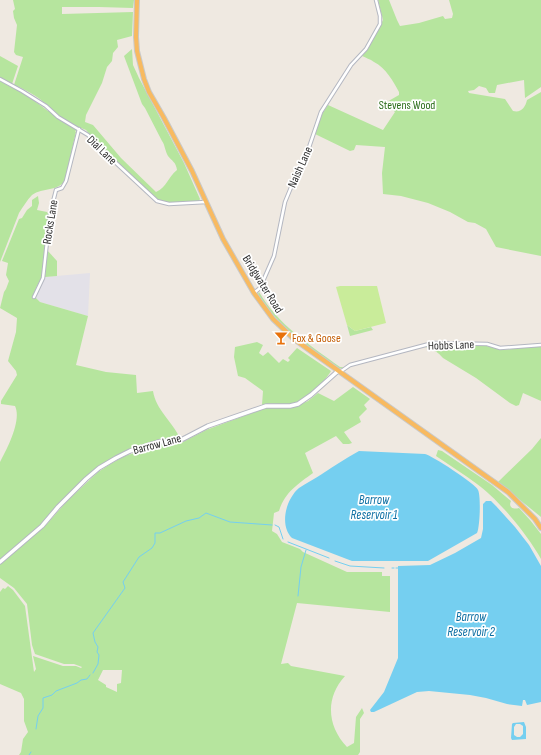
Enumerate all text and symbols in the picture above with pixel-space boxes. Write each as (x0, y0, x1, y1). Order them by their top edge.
park label: Stevens Wood (379, 98, 435, 113)
street label: Dial Lane (84, 132, 120, 168)
street label: Naish Lane (285, 144, 316, 190)
street label: Rocks Lane (40, 199, 61, 245)
street label: Bridgwater Road (239, 252, 286, 316)
bar icon: Fox & Goose (273, 330, 289, 346)
place label: Fox & Goose (292, 331, 341, 346)
street label: Hobbs Lane (428, 337, 475, 354)
street label: Barrow Lane (131, 431, 183, 458)
water label: Barrow Reservoir 1 (351, 492, 398, 523)
water label: Barrow Reservoir 2 (447, 609, 496, 640)

